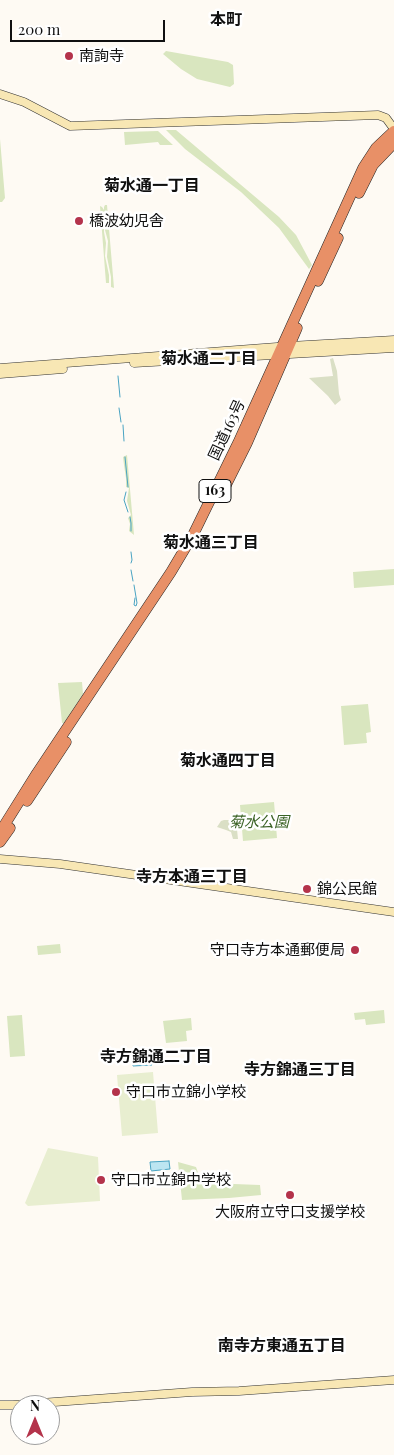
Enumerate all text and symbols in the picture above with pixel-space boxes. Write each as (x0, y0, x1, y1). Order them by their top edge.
scale bar (12, 10, 168, 42)
district label: 本町 (210, 10, 242, 30)
text: 200 m (18, 19, 60, 39)
place label: 南詢寺 (79, 47, 124, 65)
marker: 南詢寺 (63, 50, 75, 62)
district label: 菊水通一丁目 (104, 176, 200, 196)
place label: 橋波幼児舎 (89, 212, 164, 230)
marker: 橋波幼児舎 (73, 215, 85, 227)
district label: 菊水通二丁目 (161, 349, 257, 369)
street label: 国道163号 (205, 397, 249, 463)
road number: 163 (199, 480, 231, 502)
district label: 菊水通三丁目 (163, 533, 259, 553)
district label: 菊水通四丁目 (180, 751, 276, 771)
park label: 菊水公園 (229, 813, 289, 831)
district label: 寺方本通三丁目 (136, 867, 248, 887)
place label: 錦公民館 (317, 880, 377, 898)
marker: 錦公民館 (301, 883, 313, 895)
place label: 守口寺方本通郵便局 (210, 941, 345, 959)
marker: 守口寺方本通郵便局 (349, 944, 361, 956)
district label: 寺方錦通二丁目 (100, 1047, 212, 1067)
district label: 寺方錦通三丁目 (244, 1060, 356, 1080)
place label: 守口市立錦小学校 (126, 1083, 246, 1101)
marker: 守口市立錦小学校 (110, 1086, 122, 1098)
place label: 守口市立錦中学校 (111, 1171, 231, 1189)
marker: 守口市立錦中学校 (95, 1174, 107, 1186)
marker: 大阪府立守口支援学校 (284, 1189, 296, 1201)
place label: 大阪府立守口支援学校 (215, 1203, 365, 1221)
district label: 南寺方東通五丁目 (218, 1336, 346, 1356)
north arrow (10, 1395, 60, 1445)
text: N (30, 1396, 40, 1415)

